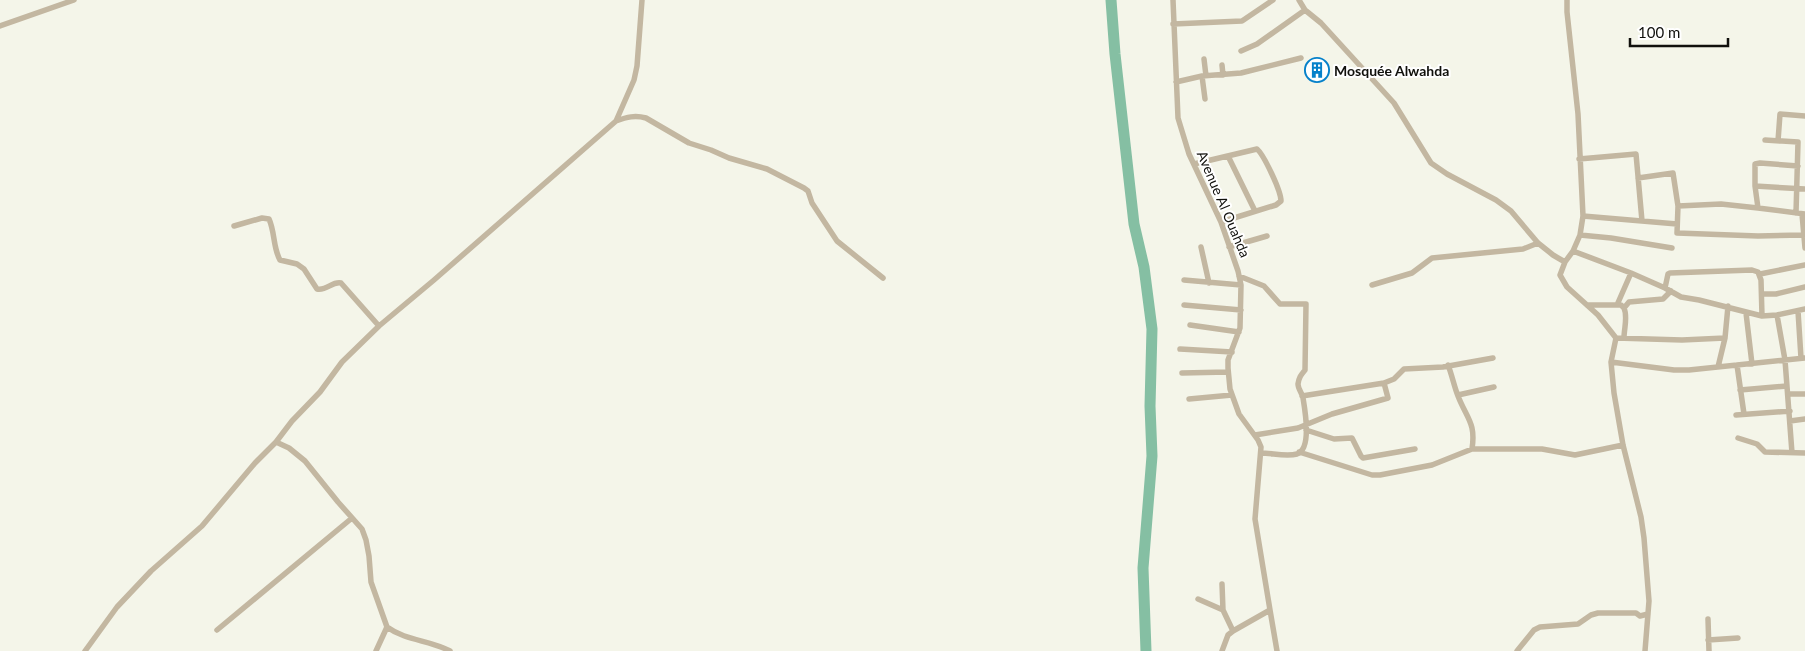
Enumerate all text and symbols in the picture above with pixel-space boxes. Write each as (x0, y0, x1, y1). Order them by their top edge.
scale bar (1630, 15, 1728, 47)
text: 100 m (1638, 23, 1680, 41)
building icon: Mosquée Alwahda (1304, 57, 1330, 83)
place label: Mosquée Alwahda (1334, 62, 1449, 79)
street label: Avenue Al Ouahda (1194, 148, 1254, 260)

